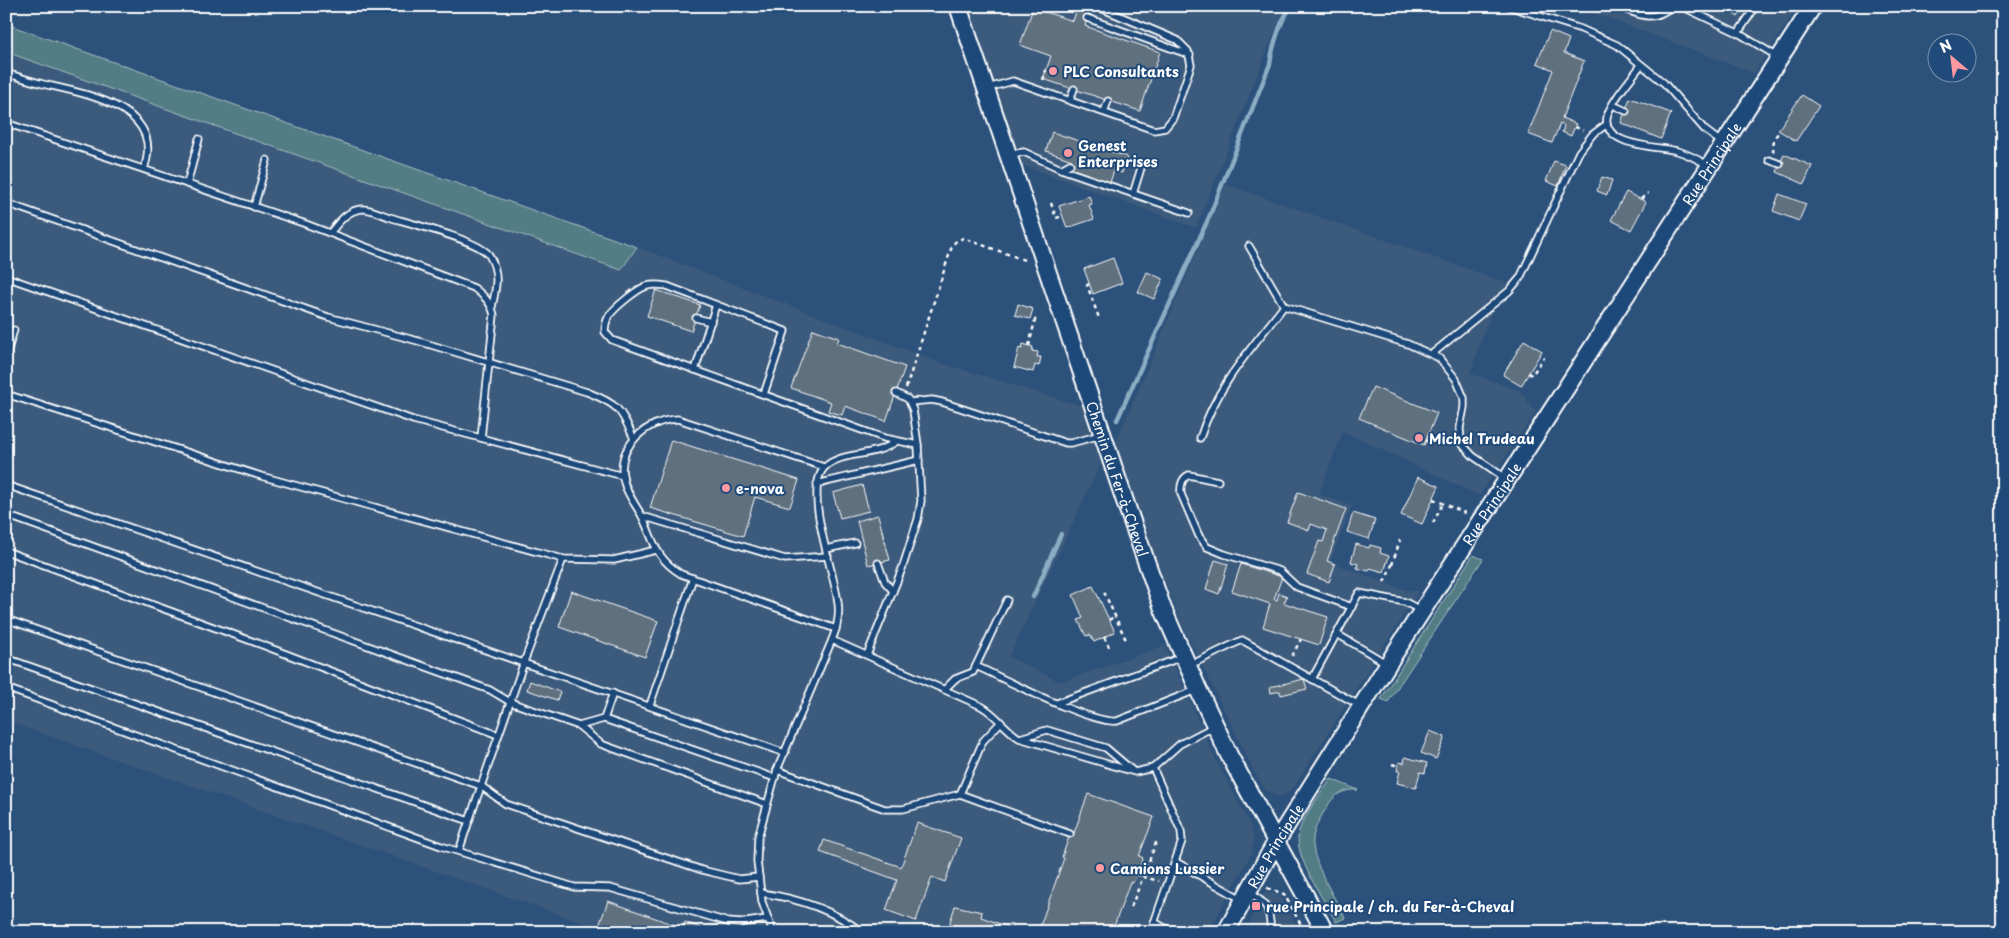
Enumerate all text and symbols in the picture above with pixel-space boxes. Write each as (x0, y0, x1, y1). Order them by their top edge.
north arrow (1926, 32, 1976, 82)
text: N (1936, 34, 1955, 58)
place label: PLC Consultants (1063, 61, 1179, 82)
marker: PLC Consultants (1047, 65, 1059, 77)
street label: Rue Principale (1677, 118, 1746, 209)
place label: Genest Enterprises (1078, 135, 1158, 172)
marker: Genest Enterprises (1062, 147, 1074, 159)
street label: Chemin du Fer-à-Cheval (1081, 398, 1154, 559)
place label: Michel Trudeau (1429, 428, 1535, 449)
marker: Michel Trudeau (1413, 432, 1425, 444)
street label: Rue Principale (1457, 458, 1526, 549)
place label: e-nova (736, 478, 785, 499)
marker: e-nova (720, 482, 732, 494)
street label: Rue Principale (1242, 800, 1308, 892)
place label: Camions Lussier (1110, 858, 1225, 879)
marker: Camions Lussier (1094, 862, 1106, 874)
place label: rue Principale / ch. du Fer-à-Cheval (1266, 896, 1514, 917)
marker: rue Principale / ch. du Fer-à-Cheval (1250, 900, 1262, 912)

